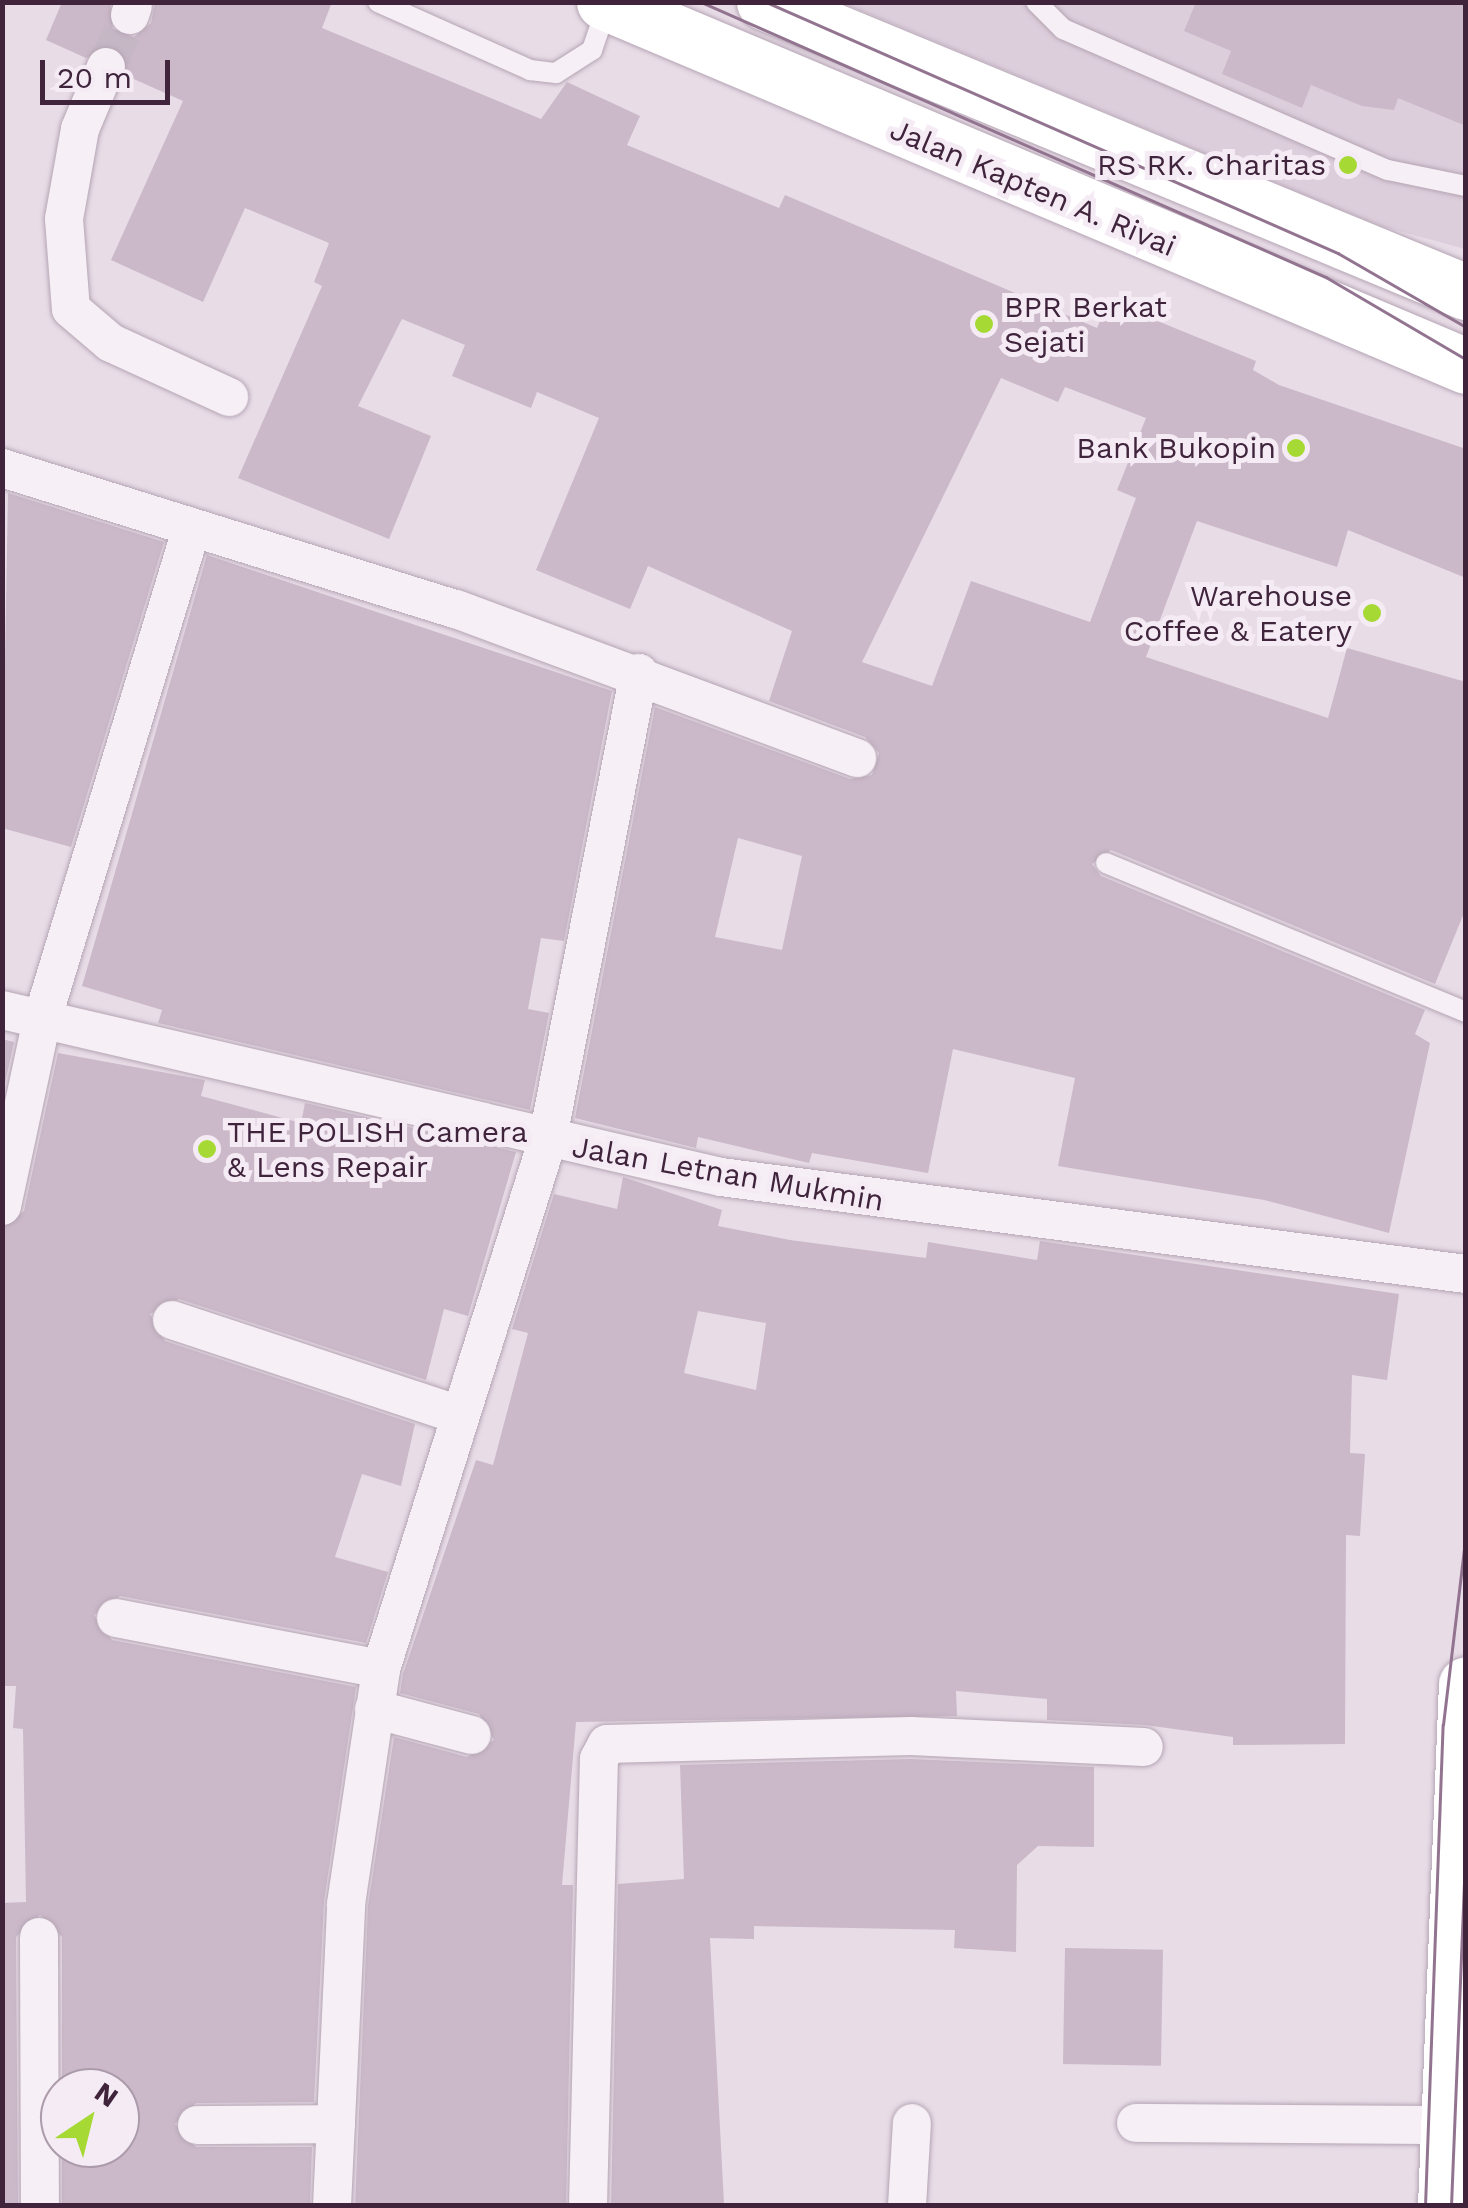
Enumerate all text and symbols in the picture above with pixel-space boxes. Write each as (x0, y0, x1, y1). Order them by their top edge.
scale bar (45, 40, 175, 102)
text: 20 m (57, 60, 132, 95)
street label: Jalan Kapten A. Rivai (884, 111, 1182, 265)
place label: RS RK. Charitas (1097, 147, 1326, 183)
marker: RS RK. Charitas (1335, 152, 1361, 178)
place label: BPR Berkat Sejati (1004, 289, 1167, 360)
marker: BPR Berkat Sejati (973, 313, 995, 335)
place label: Bank Bukopin (1076, 430, 1276, 466)
marker: Bank Bukopin (1285, 437, 1307, 459)
place label: Warehouse Coffee & Eatery (1124, 578, 1352, 648)
marker: Warehouse Coffee & Eatery (1361, 602, 1383, 624)
place label: THE POLISH Camera & Lens Repair (227, 1114, 528, 1184)
street label: Jalan Letnan Mukmin (569, 1129, 887, 1219)
marker: THE POLISH Camera & Lens Repair (196, 1138, 218, 1160)
north arrow (40, 2068, 140, 2168)
text: N (88, 2075, 124, 2114)

